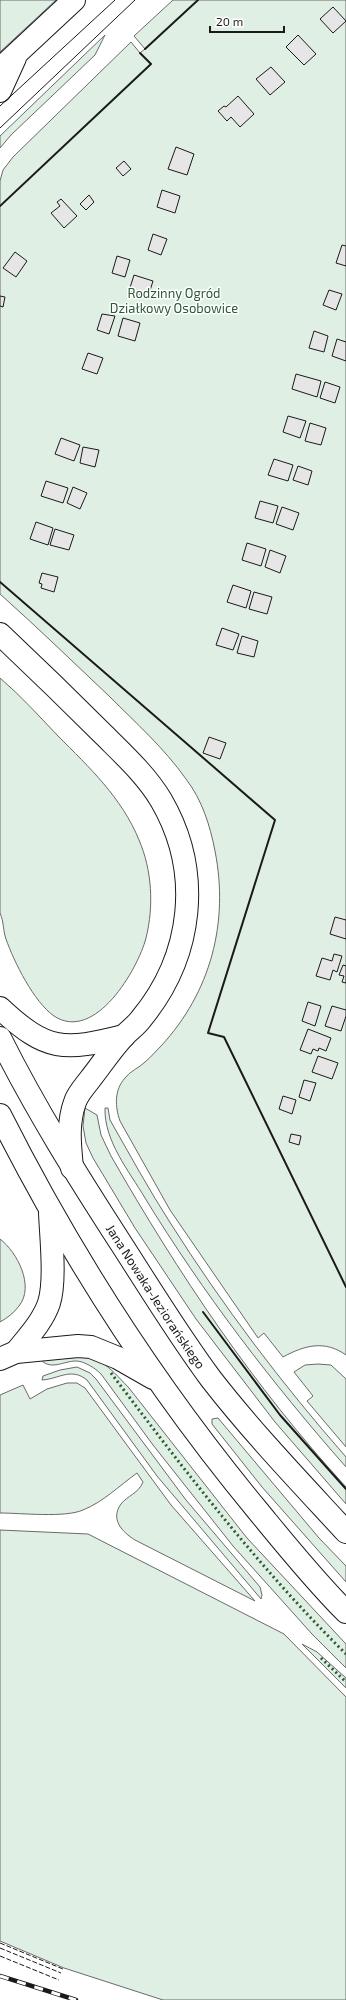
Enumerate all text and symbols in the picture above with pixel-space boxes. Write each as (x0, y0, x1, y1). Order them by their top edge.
scale bar (210, 8, 284, 34)
text: 20 m (216, 14, 243, 28)
park label: Rodzinny Ogród Działkowy Osobowice (110, 285, 238, 316)
street label: Jana Nowaka-Jeziorańskiego (103, 1221, 209, 1372)

